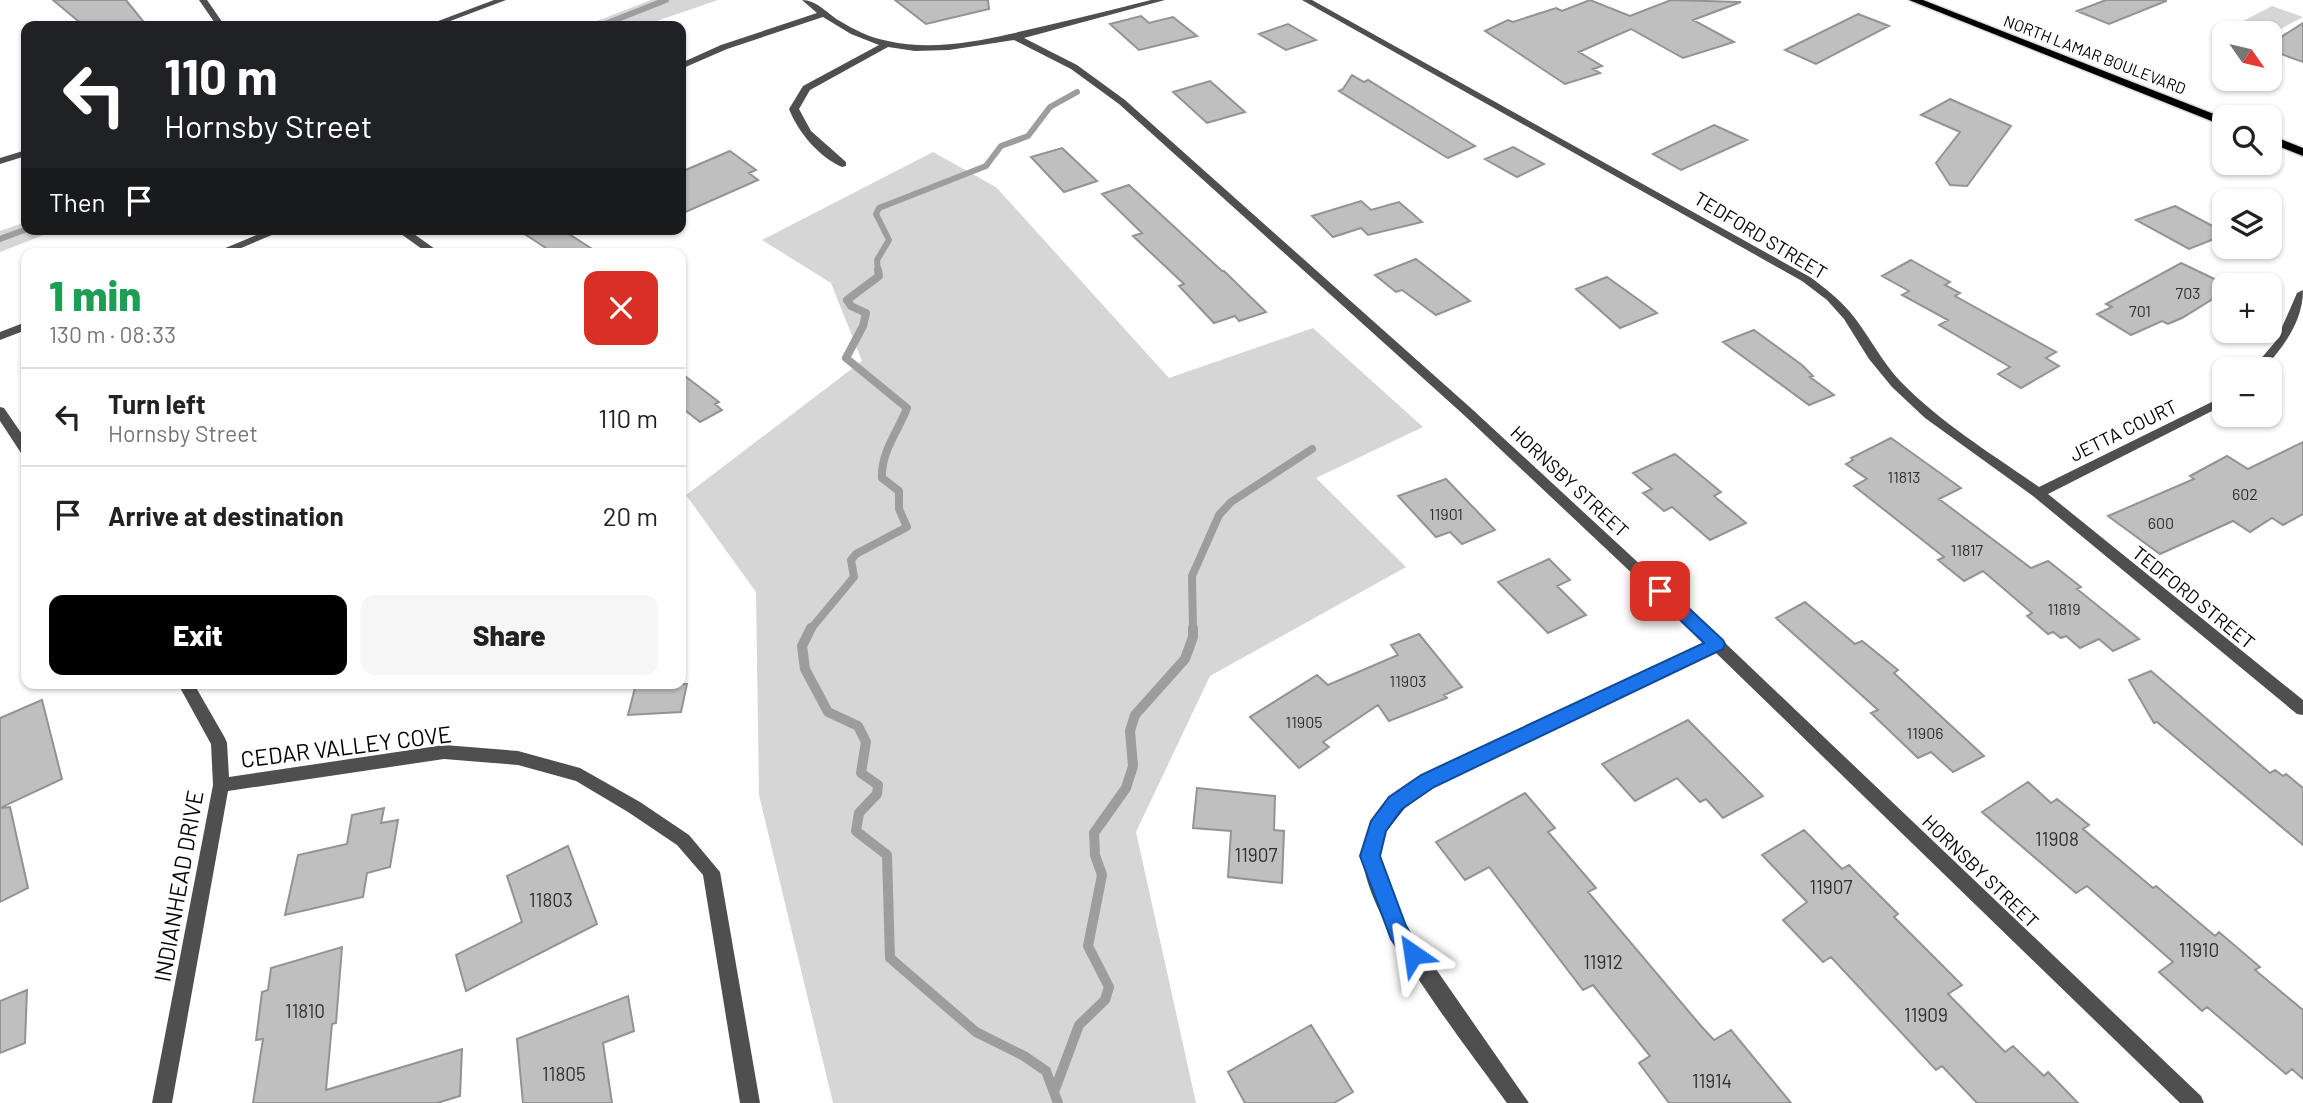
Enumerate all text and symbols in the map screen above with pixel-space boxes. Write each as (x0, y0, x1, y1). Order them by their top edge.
street label: NORTH LAMAR BOULEVARD (2001, 10, 2189, 98)
north arrow (2212, 21, 2282, 91)
map controls (2212, 21, 2282, 427)
text: 110 m (164, 46, 278, 105)
icon: left (49, 49, 140, 140)
button: search (2212, 105, 2282, 175)
text: Hornsby Street (164, 106, 372, 144)
icon: arrive (120, 182, 158, 220)
text: Then (49, 186, 106, 217)
street label: TEDFORD STREET (1690, 186, 1832, 284)
button: layers (2212, 189, 2282, 259)
text: 1 min (49, 269, 141, 319)
button: close (584, 271, 658, 345)
button: + (2212, 273, 2282, 343)
house number: 703 (2176, 283, 2200, 302)
house number: 701 (2129, 301, 2151, 320)
text: 130 m · 08:33 (49, 320, 176, 348)
button: − (2212, 357, 2282, 427)
text: Turn left (108, 388, 206, 419)
street label: JETTA COURT (2066, 394, 2180, 466)
icon: left (49, 398, 87, 436)
text: 110 m (598, 402, 658, 433)
text: Hornsby Street (108, 419, 258, 447)
street label: HORNSBY STREET (1506, 420, 1634, 542)
house number: 11813 (1888, 467, 1920, 486)
house number: 602 (2232, 484, 2258, 503)
icon: arrive (49, 496, 87, 534)
text: Arrive at destination (108, 500, 344, 531)
text: 20 m (603, 500, 658, 531)
house number: 11901 (1429, 504, 1463, 523)
house number: 600 (2148, 513, 2174, 532)
house number: 11817 (1951, 540, 1984, 559)
street label: TEDFORD STREET (2128, 541, 2260, 653)
pin (1630, 561, 1690, 621)
icon: arrive (1641, 572, 1679, 610)
button: Exit (49, 595, 347, 675)
button: Share (361, 595, 658, 675)
house number: 11819 (2047, 599, 2081, 618)
house number: 11903 (1390, 671, 1426, 690)
house number: 11905 (1286, 712, 1322, 731)
street label: CEDAR VALLEY COVE (239, 719, 453, 773)
house number: 11906 (1907, 723, 1943, 742)
street label: INDIANHEAD DRIVE (147, 788, 209, 984)
street label: HORNSBY STREET (1918, 810, 2044, 932)
house number: 11908 (2035, 827, 2079, 850)
house number: 11907 (1235, 843, 1277, 866)
house number: 11907 (1810, 875, 1852, 898)
house number: 11803 (529, 888, 573, 911)
position arrow (1376, 917, 1450, 991)
house number: 11910 (2179, 938, 2219, 961)
house number: 11912 (1583, 950, 1623, 973)
house number: 11810 (285, 999, 325, 1022)
house number: 11909 (1904, 1003, 1948, 1026)
house number: 11805 (542, 1062, 586, 1085)
house number: 11914 (1692, 1069, 1732, 1092)

